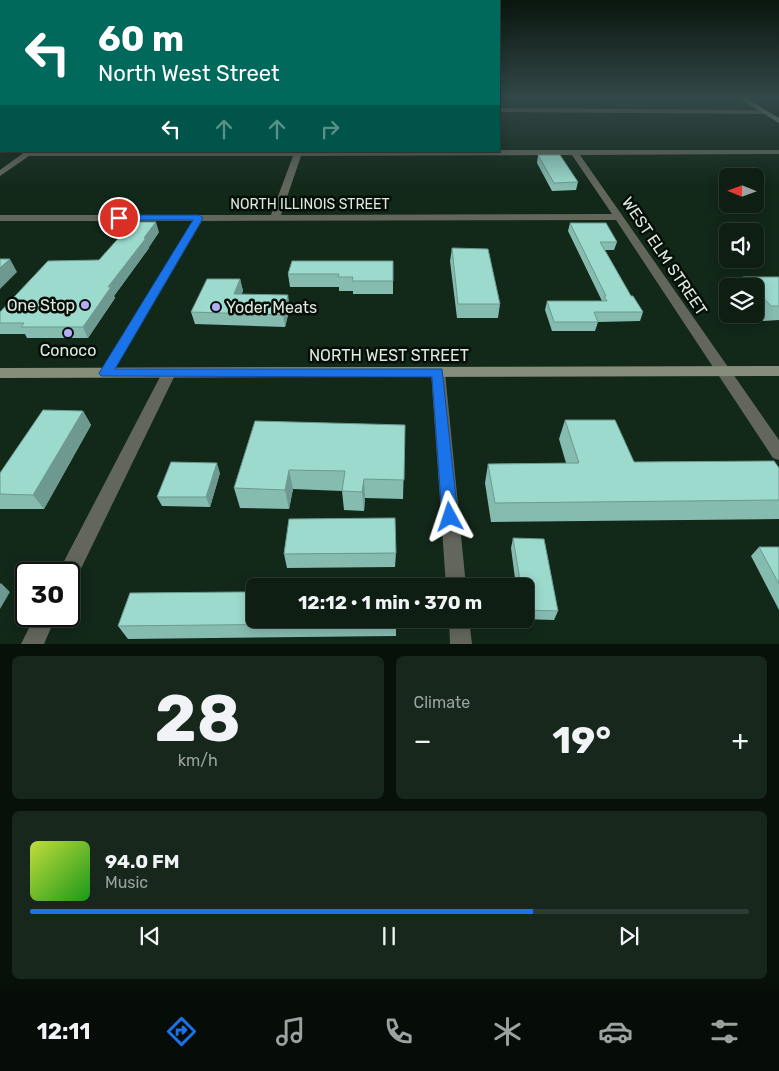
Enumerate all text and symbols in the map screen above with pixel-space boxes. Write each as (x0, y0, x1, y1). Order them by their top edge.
text: 60 m (98, 18, 184, 60)
icon: left (15, 20, 80, 85)
text: North West Street (98, 60, 280, 87)
icon: left (157, 115, 185, 143)
icon: ahead (210, 115, 238, 143)
icon: ahead (263, 115, 291, 143)
icon: right (316, 115, 344, 143)
north arrow (719, 168, 764, 212)
map controls (719, 168, 764, 323)
street label: WEST ELM STREET (618, 193, 711, 319)
street label: NORTH ILLINOIS STREET (230, 196, 390, 213)
pin (98, 197, 140, 239)
icon: arrive (105, 204, 133, 232)
button: sound (719, 223, 764, 268)
button: layers (719, 278, 764, 323)
place label: One Stop (7, 296, 75, 315)
place label: Yoder Meats (226, 298, 317, 317)
marker: One Stop (79, 299, 91, 311)
marker: Yoder Meats (210, 301, 222, 313)
marker: Conoco (62, 327, 74, 339)
place label: Conoco (40, 341, 96, 360)
street label: NORTH WEST STREET (309, 346, 469, 365)
position arrow (423, 490, 475, 542)
speed limit sign: 30 (15, 562, 80, 627)
text: 12:12 · 1 min · 370 m (298, 591, 482, 614)
text: 28 (155, 680, 241, 757)
text: Climate (414, 693, 470, 712)
text: 19° (552, 717, 611, 763)
text: − (414, 724, 432, 757)
text: + (732, 724, 749, 757)
text: km/h (178, 751, 218, 770)
text: 94.0 FM (105, 850, 180, 873)
text: Music (105, 873, 148, 892)
icon: previous (136, 922, 164, 950)
icon: pause (375, 922, 403, 950)
icon: next (615, 922, 643, 950)
icon: directions (164, 1014, 199, 1049)
icon: music (273, 1014, 308, 1049)
icon: phone (381, 1014, 416, 1049)
icon: climate (490, 1014, 525, 1049)
icon: car (598, 1014, 633, 1049)
icon: filters (707, 1014, 742, 1049)
text: 12:11 (37, 1018, 90, 1045)

